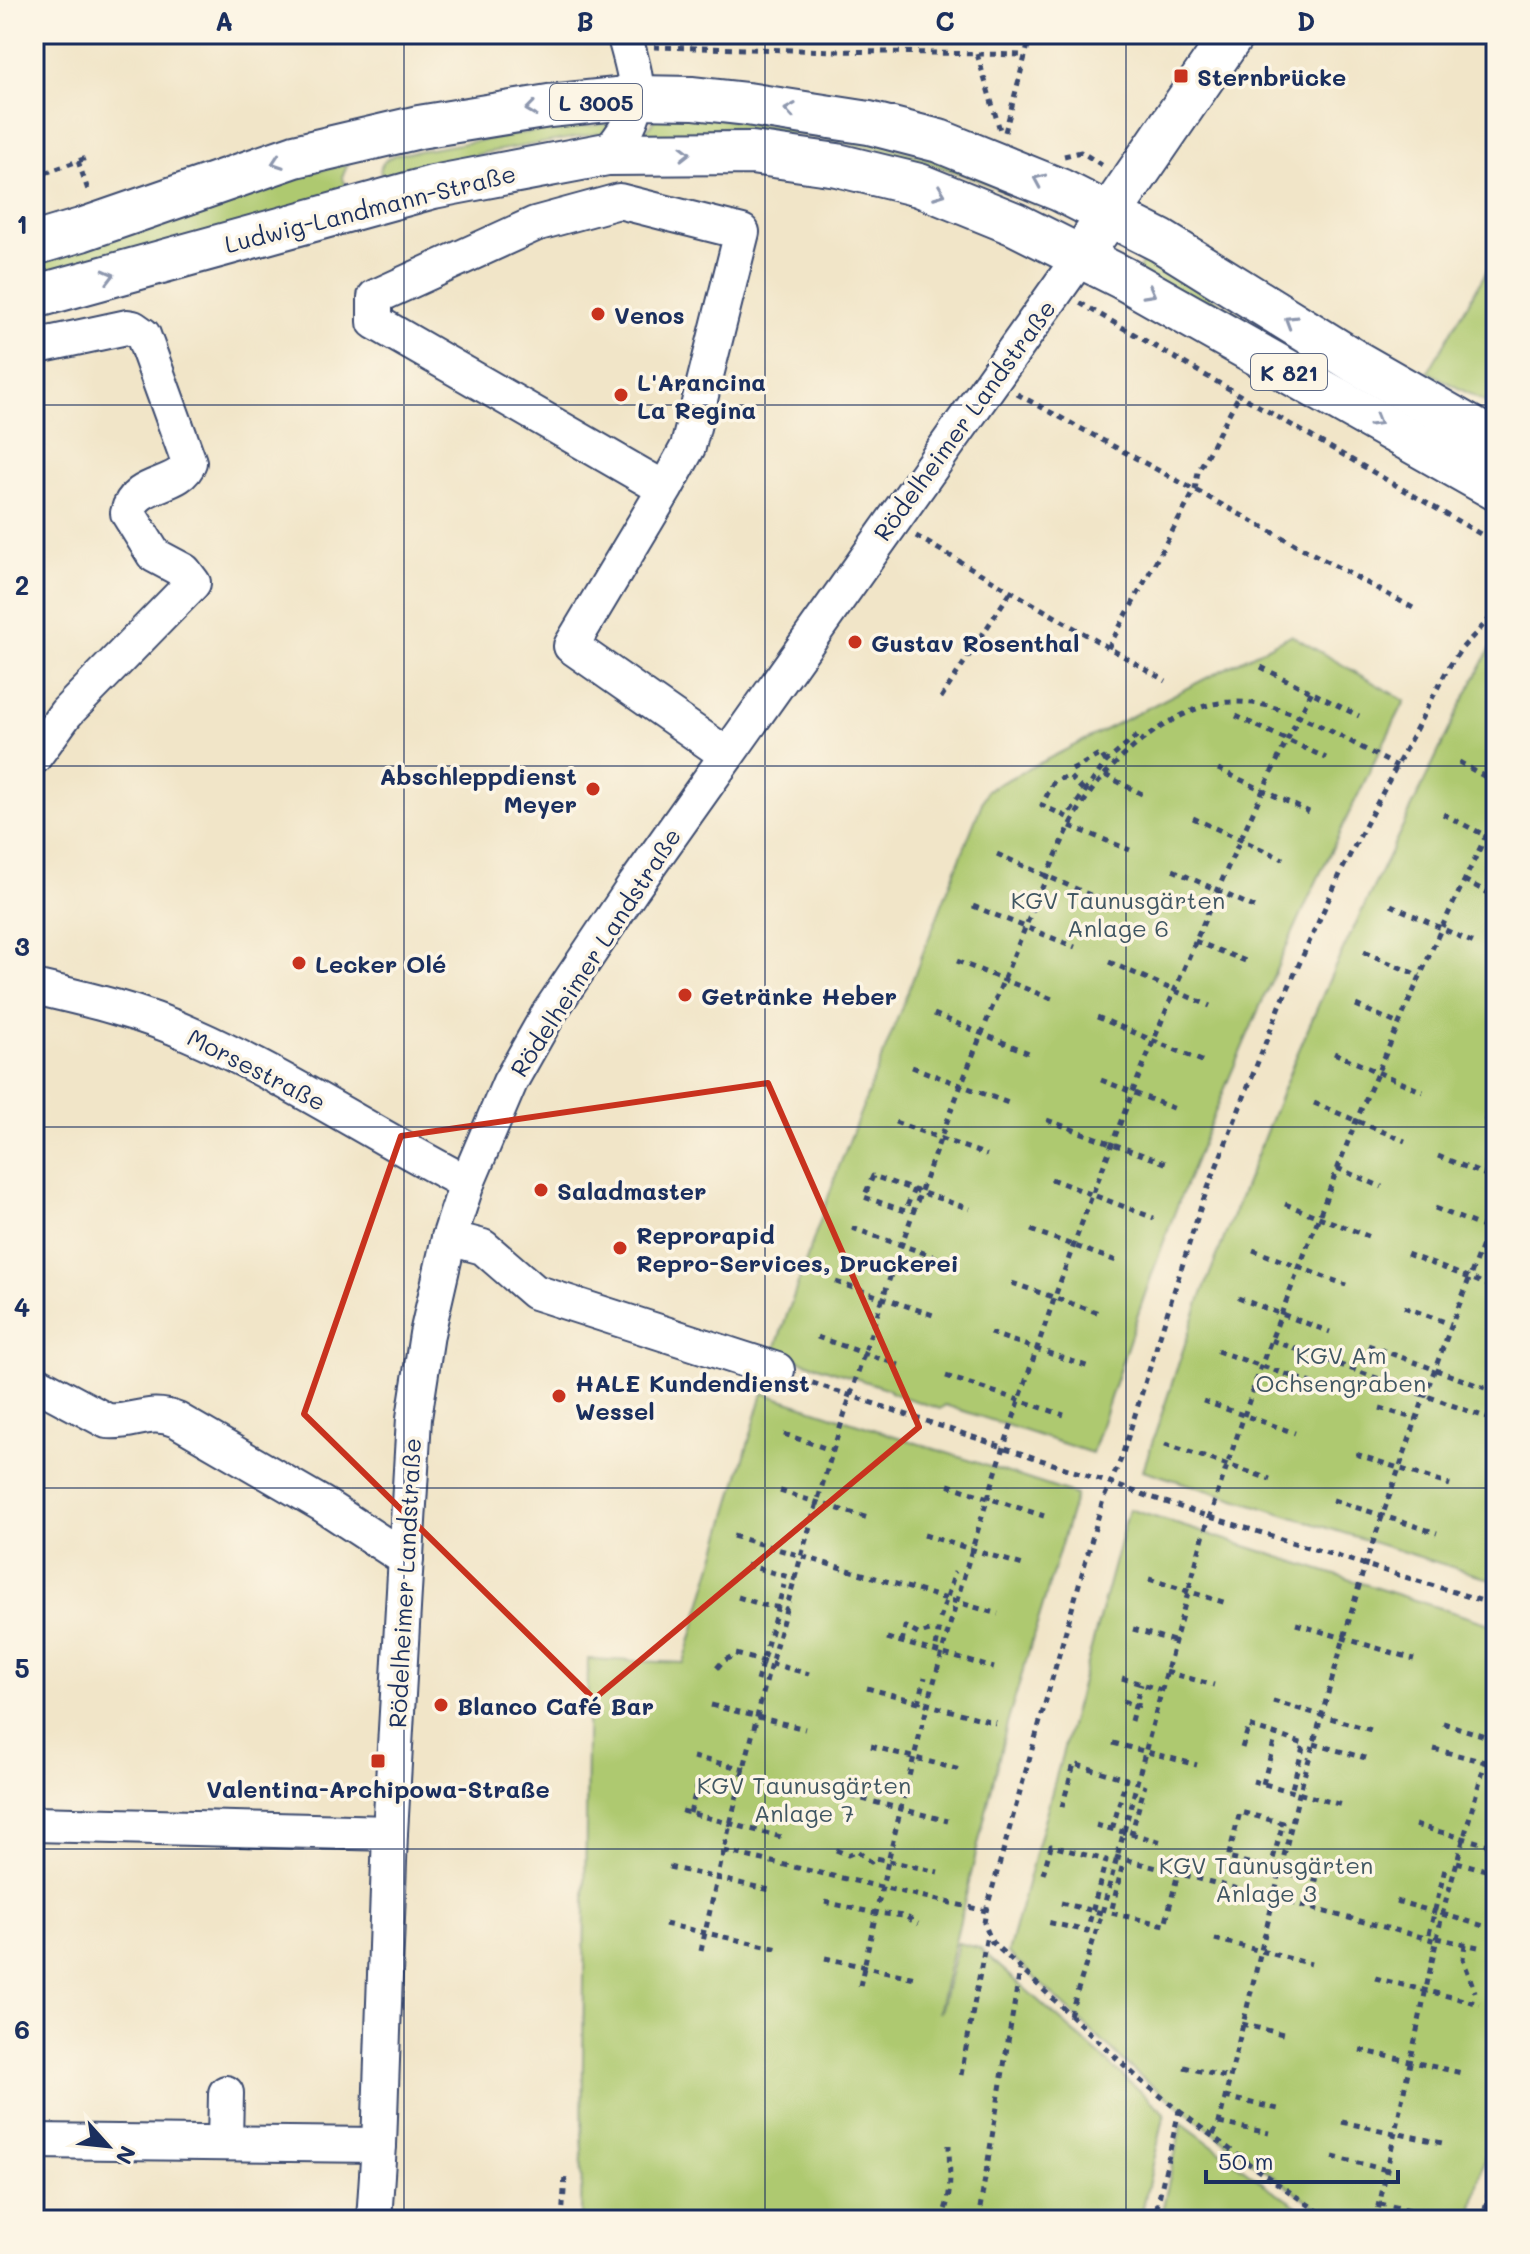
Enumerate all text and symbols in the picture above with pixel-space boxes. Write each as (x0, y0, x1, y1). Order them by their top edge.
text: A (215, 4, 233, 38)
text: B (576, 4, 594, 38)
text: C (935, 4, 955, 38)
text: D (1297, 4, 1315, 38)
place label: Sternbrücke (1197, 61, 1346, 92)
marker: Sternbrücke (1172, 67, 1190, 85)
road number: L 3005 (550, 84, 642, 120)
one-way arrow (524, 100, 538, 117)
one-way arrow (783, 102, 796, 119)
one-way arrow (679, 144, 692, 162)
one-way arrow (271, 153, 285, 169)
street label: Ludwig-Landmann-Straße (221, 157, 519, 259)
one-way arrow (1033, 174, 1047, 190)
one-way arrow (932, 183, 946, 200)
text: 1 (16, 207, 28, 241)
one-way arrow (102, 269, 116, 285)
one-way arrow (1141, 283, 1155, 299)
street label: Rödelheimer Landstraße (866, 293, 1062, 547)
place label: Venos (614, 299, 685, 330)
marker: Venos (589, 305, 607, 323)
one-way arrow (1284, 315, 1299, 331)
road number: K 821 (1251, 354, 1327, 390)
place label: L'Arancina La Regina (637, 366, 766, 425)
marker: L'Arancina La Regina (612, 386, 630, 404)
one-way arrow (1367, 411, 1382, 427)
text: 2 (15, 568, 29, 602)
place label: Gustav Rosenthal (871, 627, 1080, 658)
marker: Gustav Rosenthal (846, 633, 864, 651)
place label: Abschleppdienst Meyer (379, 760, 577, 819)
marker: Abschleppdienst Meyer (584, 780, 602, 798)
street label: Rödelheimer Landstraße (503, 822, 687, 1082)
park label: KGV Taunusgärten Anlage 6 (1011, 884, 1225, 943)
text: 3 (14, 929, 30, 963)
place label: Lecker Olé (315, 948, 446, 979)
marker: Lecker Olé (290, 954, 308, 972)
place label: Getränke Heber (701, 980, 897, 1011)
marker: Getränke Heber (676, 986, 694, 1004)
street label: Morsestraße (183, 1021, 331, 1117)
place label: Saladmaster (557, 1175, 707, 1206)
marker: Saladmaster (532, 1181, 550, 1199)
place label: Reprorapid Repro-Services, Druckerei (636, 1219, 959, 1278)
marker: Reprorapid Repro-Services, Druckerei (611, 1239, 629, 1257)
text: 4 (14, 1290, 30, 1324)
park label: KGV Am Ochsengraben (1256, 1339, 1426, 1398)
place label: HALE Kundendienst Wessel (575, 1367, 810, 1426)
marker: HALE Kundendienst Wessel (550, 1387, 568, 1405)
street label: Rödelheimer Landstraße (381, 1437, 427, 1729)
text: 5 (14, 1651, 30, 1685)
place label: Blanco Café Bar (457, 1690, 654, 1721)
marker: Blanco Café Bar (432, 1696, 450, 1714)
marker: Valentina-Archipowa-Straße (369, 1752, 387, 1770)
park label: KGV Taunusgärten Anlage 7 (697, 1769, 911, 1828)
place label: Valentina-Archipowa-Straße (206, 1773, 550, 1804)
park label: KGV Taunusgärten Anlage 3 (1159, 1849, 1373, 1908)
text: 6 (14, 2012, 30, 2046)
north arrow (68, 2106, 148, 2186)
scale bar (1206, 2134, 1398, 2184)
text: N (110, 2141, 143, 2169)
text: 50 m (1218, 2145, 1274, 2176)

